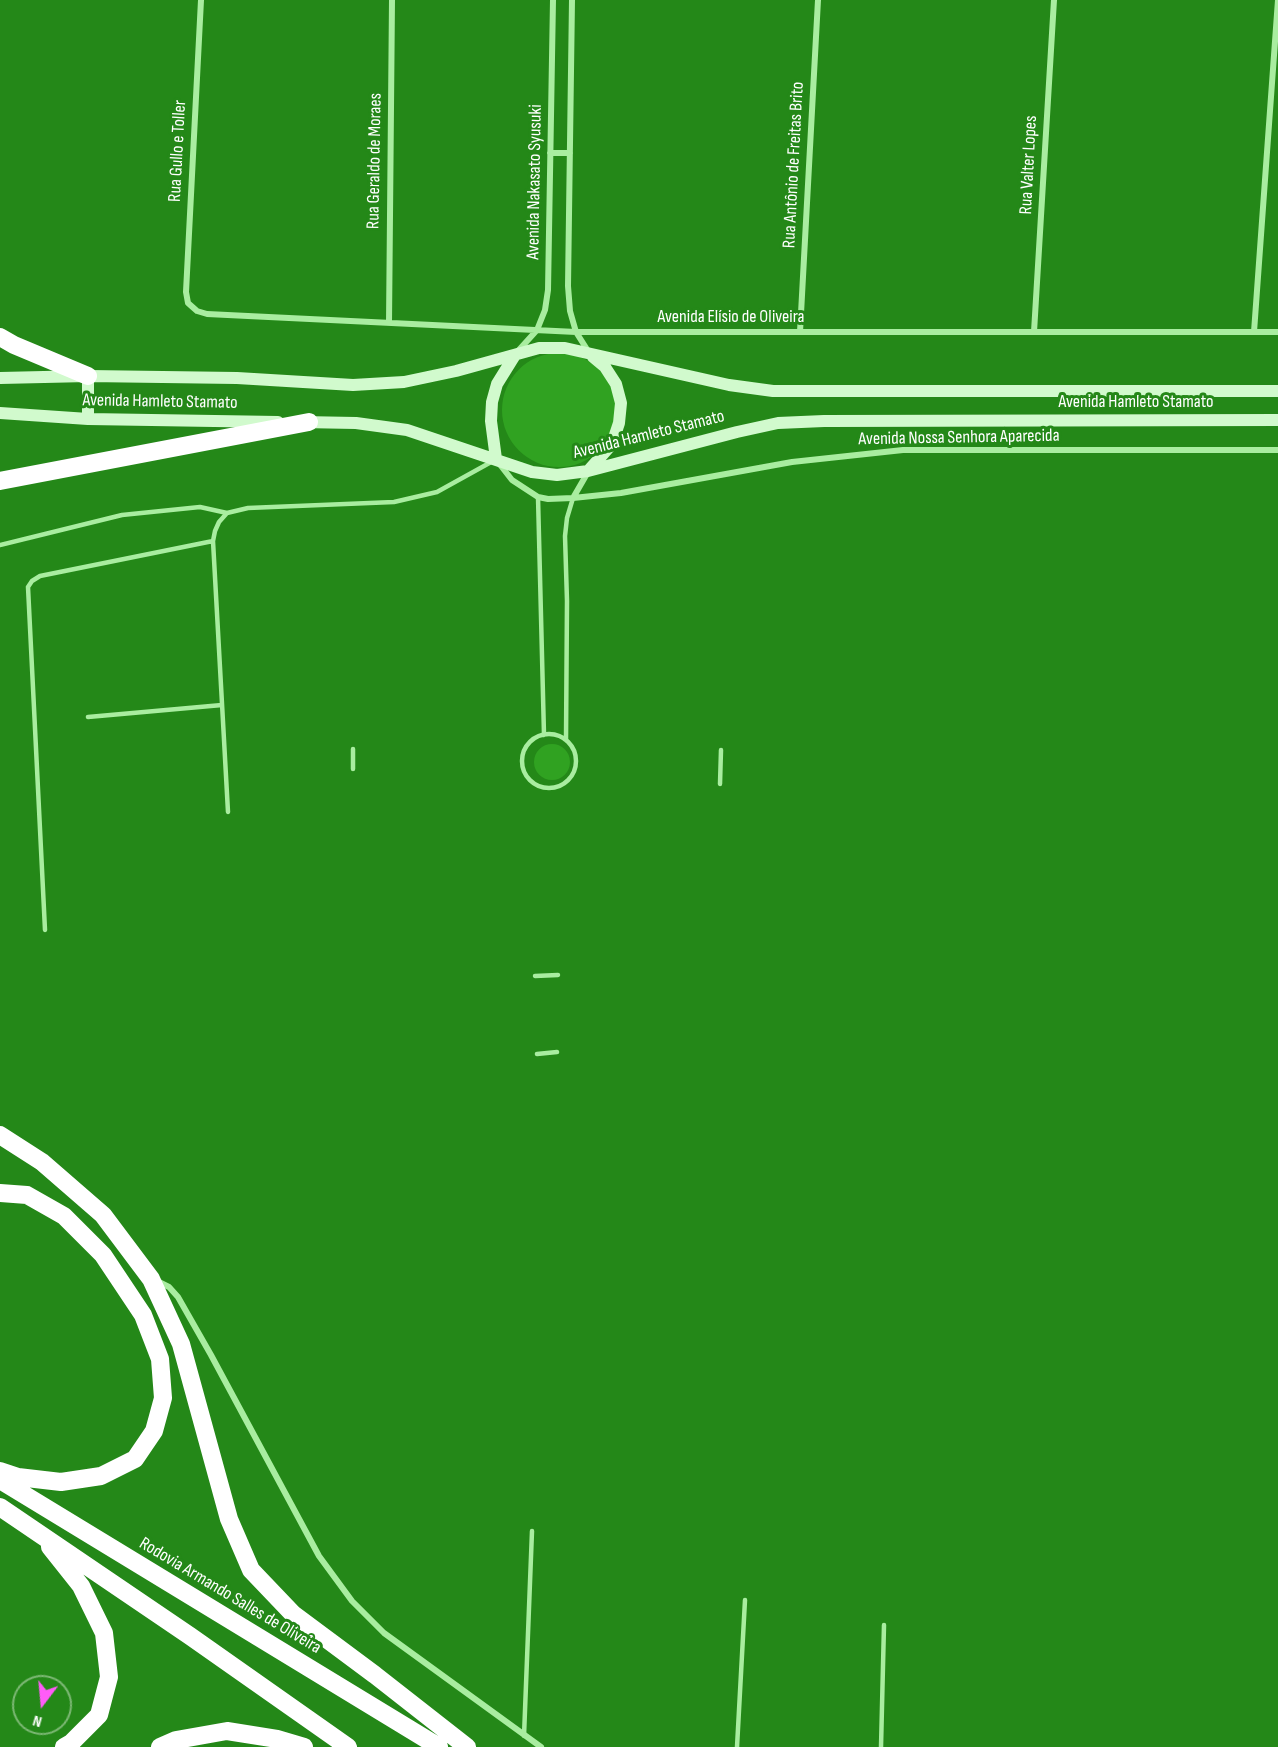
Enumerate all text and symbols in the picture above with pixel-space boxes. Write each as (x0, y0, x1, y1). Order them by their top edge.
street label: Rua Antônio de Freitas Brito (779, 81, 809, 249)
street label: Rua Geraldo de Moraes (363, 93, 387, 229)
street label: Rua Gullo e Toller (165, 100, 191, 202)
street label: Avenida Nakasato Syusuki (523, 104, 547, 260)
street label: Rua Valter Lopes (1016, 115, 1042, 215)
street label: Avenida Elísio de Oliveira (658, 306, 804, 328)
street label: Avenida Hamleto Stamato (82, 390, 238, 414)
street label: Avenida Hamleto Stamato (1058, 391, 1214, 413)
street label: Avenida Hamleto Stamato (571, 406, 727, 464)
street label: Avenida Nossa Senhora Aparecida (858, 425, 1060, 451)
street label: Rodovia Armando Salles de Oliveira (135, 1533, 325, 1659)
north arrow (12, 1675, 72, 1735)
text: N (31, 1711, 44, 1731)

